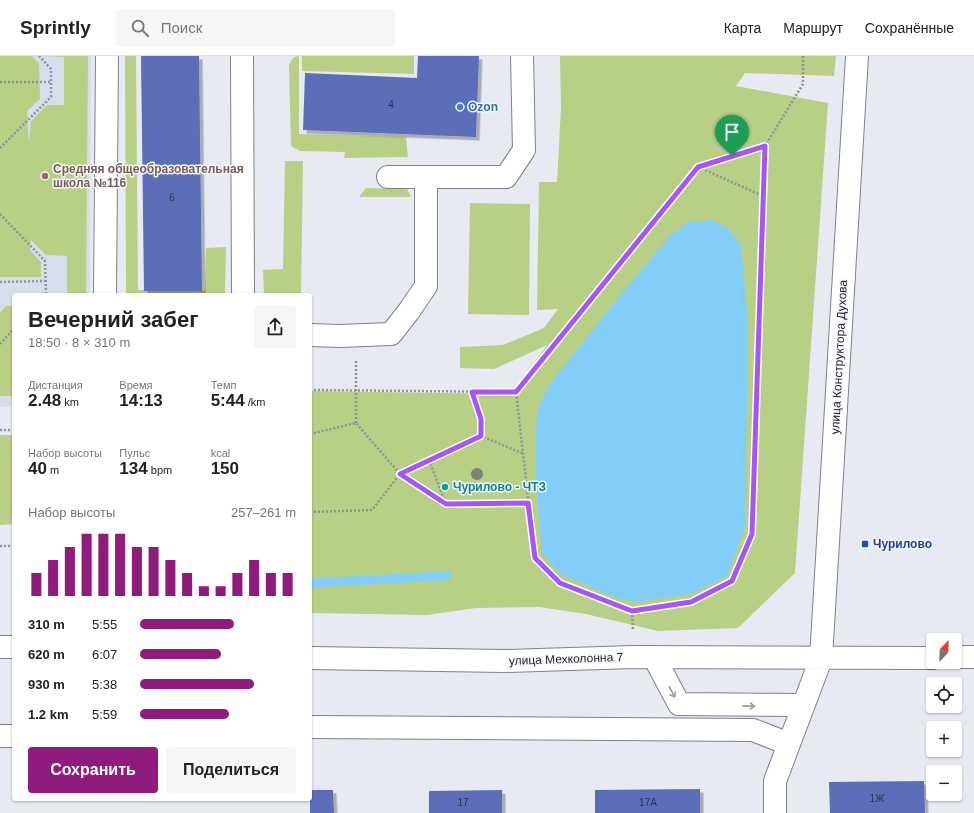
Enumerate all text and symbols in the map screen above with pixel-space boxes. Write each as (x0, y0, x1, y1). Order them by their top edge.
search box (115, 10, 395, 46)
text: Sprintly (20, 17, 91, 38)
icon: search (129, 17, 151, 39)
text: Поиск (161, 19, 202, 36)
text: Карта (724, 20, 761, 36)
text: Маршрут (783, 20, 843, 36)
text: Сохранённые (865, 20, 954, 36)
house number: 4 (388, 99, 394, 110)
place label: Ozon (468, 100, 498, 114)
marker: Ozon (455, 102, 465, 112)
pin (715, 115, 749, 156)
icon: arrive (721, 121, 743, 143)
place label: Средняя общеобразовательная школа №116 (53, 162, 244, 190)
marker: Средняя общеобразовательная школа №116 (40, 171, 50, 181)
house number: 6 (169, 192, 175, 203)
street label: улица Конструктора Духова (828, 279, 850, 435)
button: share (254, 306, 296, 348)
text: Вечерний забег (28, 307, 198, 332)
text: 18:50 · 8 × 310 m (28, 335, 130, 350)
text: Дистанция (28, 379, 83, 391)
text: Время (119, 379, 152, 391)
text: Темп (211, 379, 236, 391)
text: 2.48 (28, 391, 61, 410)
text: 14:13 (119, 391, 163, 410)
text: 5:44 (211, 391, 245, 410)
text: km (61, 396, 79, 408)
text: /km (245, 396, 265, 408)
text: Набор высоты (28, 447, 102, 459)
text: Пульс (119, 447, 150, 459)
text: kcal (211, 447, 230, 459)
text: 40 (28, 459, 47, 478)
text: 134 (119, 459, 148, 478)
text: 150 (211, 459, 239, 478)
text: m (47, 464, 59, 476)
text: bpm (148, 464, 172, 476)
place label: Чурилово - ЧТЗ (453, 480, 546, 494)
marker: Чурилово - ЧТЗ (440, 482, 450, 492)
text: Набор высоты (28, 505, 115, 520)
text: 257–261 m (231, 505, 296, 520)
place label: Чурилово (873, 537, 932, 551)
marker: Чурилово (860, 539, 870, 549)
text: 310 m (28, 617, 65, 632)
text: 5:55 (92, 617, 117, 632)
north arrow (926, 633, 962, 669)
map controls (926, 633, 962, 801)
text: 620 m (28, 647, 65, 662)
text: 6:07 (92, 647, 117, 662)
street label: улица Мехколонна 7 (509, 650, 624, 668)
text: 930 m (28, 677, 65, 692)
text: 5:38 (92, 677, 117, 692)
button: locate (926, 677, 962, 713)
one-way arrow (669, 686, 677, 698)
one-way arrow (742, 702, 755, 710)
text: 1.2 km (28, 707, 68, 722)
text: 5:59 (92, 707, 117, 722)
button: + (926, 721, 962, 757)
button: Сохранить (28, 747, 158, 793)
button: Поделиться (166, 747, 296, 793)
button: − (926, 765, 962, 801)
house number: 1Ж (870, 793, 885, 804)
house number: 17 (457, 797, 469, 808)
house number: 17А (639, 797, 657, 808)

